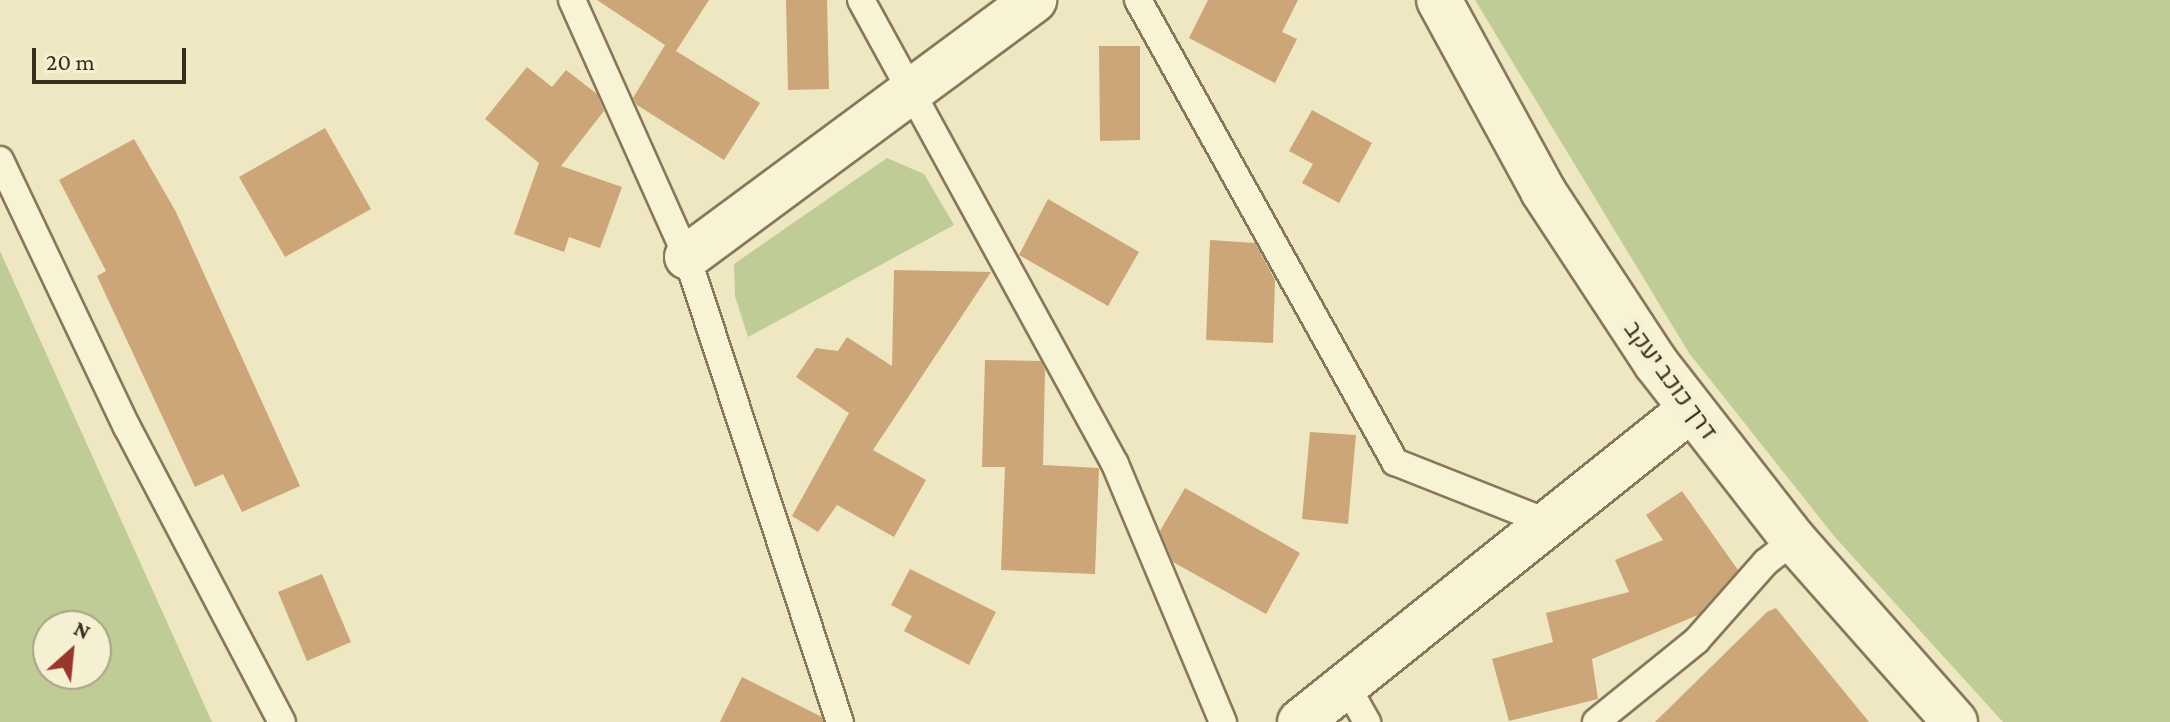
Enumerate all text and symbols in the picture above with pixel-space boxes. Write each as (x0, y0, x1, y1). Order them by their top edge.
scale bar (36, 32, 190, 82)
text: 20 m (46, 48, 95, 75)
street label: דרך כוכב יעקב (1618, 315, 1724, 445)
north arrow (32, 610, 112, 690)
text: N (70, 615, 95, 644)

